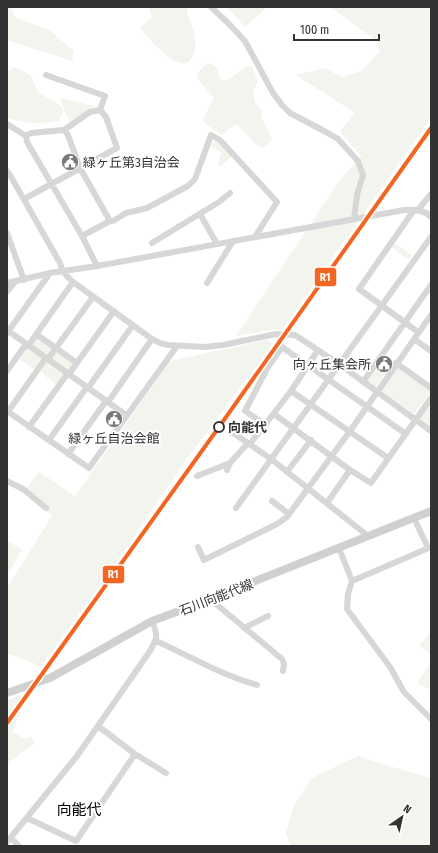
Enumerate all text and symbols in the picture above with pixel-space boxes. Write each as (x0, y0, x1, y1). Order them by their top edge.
scale bar (294, 16, 379, 42)
text: 100 m (300, 23, 329, 37)
public building icon: 緑ヶ丘第3自治会 (60, 152, 80, 172)
place label: 緑ヶ丘第3自治会 (83, 155, 180, 170)
line badge: R1 (314, 267, 337, 287)
text: R1 (320, 271, 330, 284)
public building icon: 向ヶ丘集会所 (374, 354, 394, 374)
place label: 向ヶ丘集会所 (293, 357, 371, 372)
public building icon: 緑ヶ丘自治会館 (104, 409, 124, 429)
place label: 向能代 (228, 420, 267, 435)
marker: 向能代 (213, 421, 225, 433)
place label: 緑ヶ丘自治会館 (68, 431, 160, 446)
line badge: R1 (102, 565, 125, 584)
text: R1 (108, 568, 118, 581)
street label: 石川向能代線 (177, 576, 255, 618)
north arrow (382, 797, 422, 837)
district label: 向能代 (56, 801, 102, 819)
text: N (401, 802, 414, 816)

